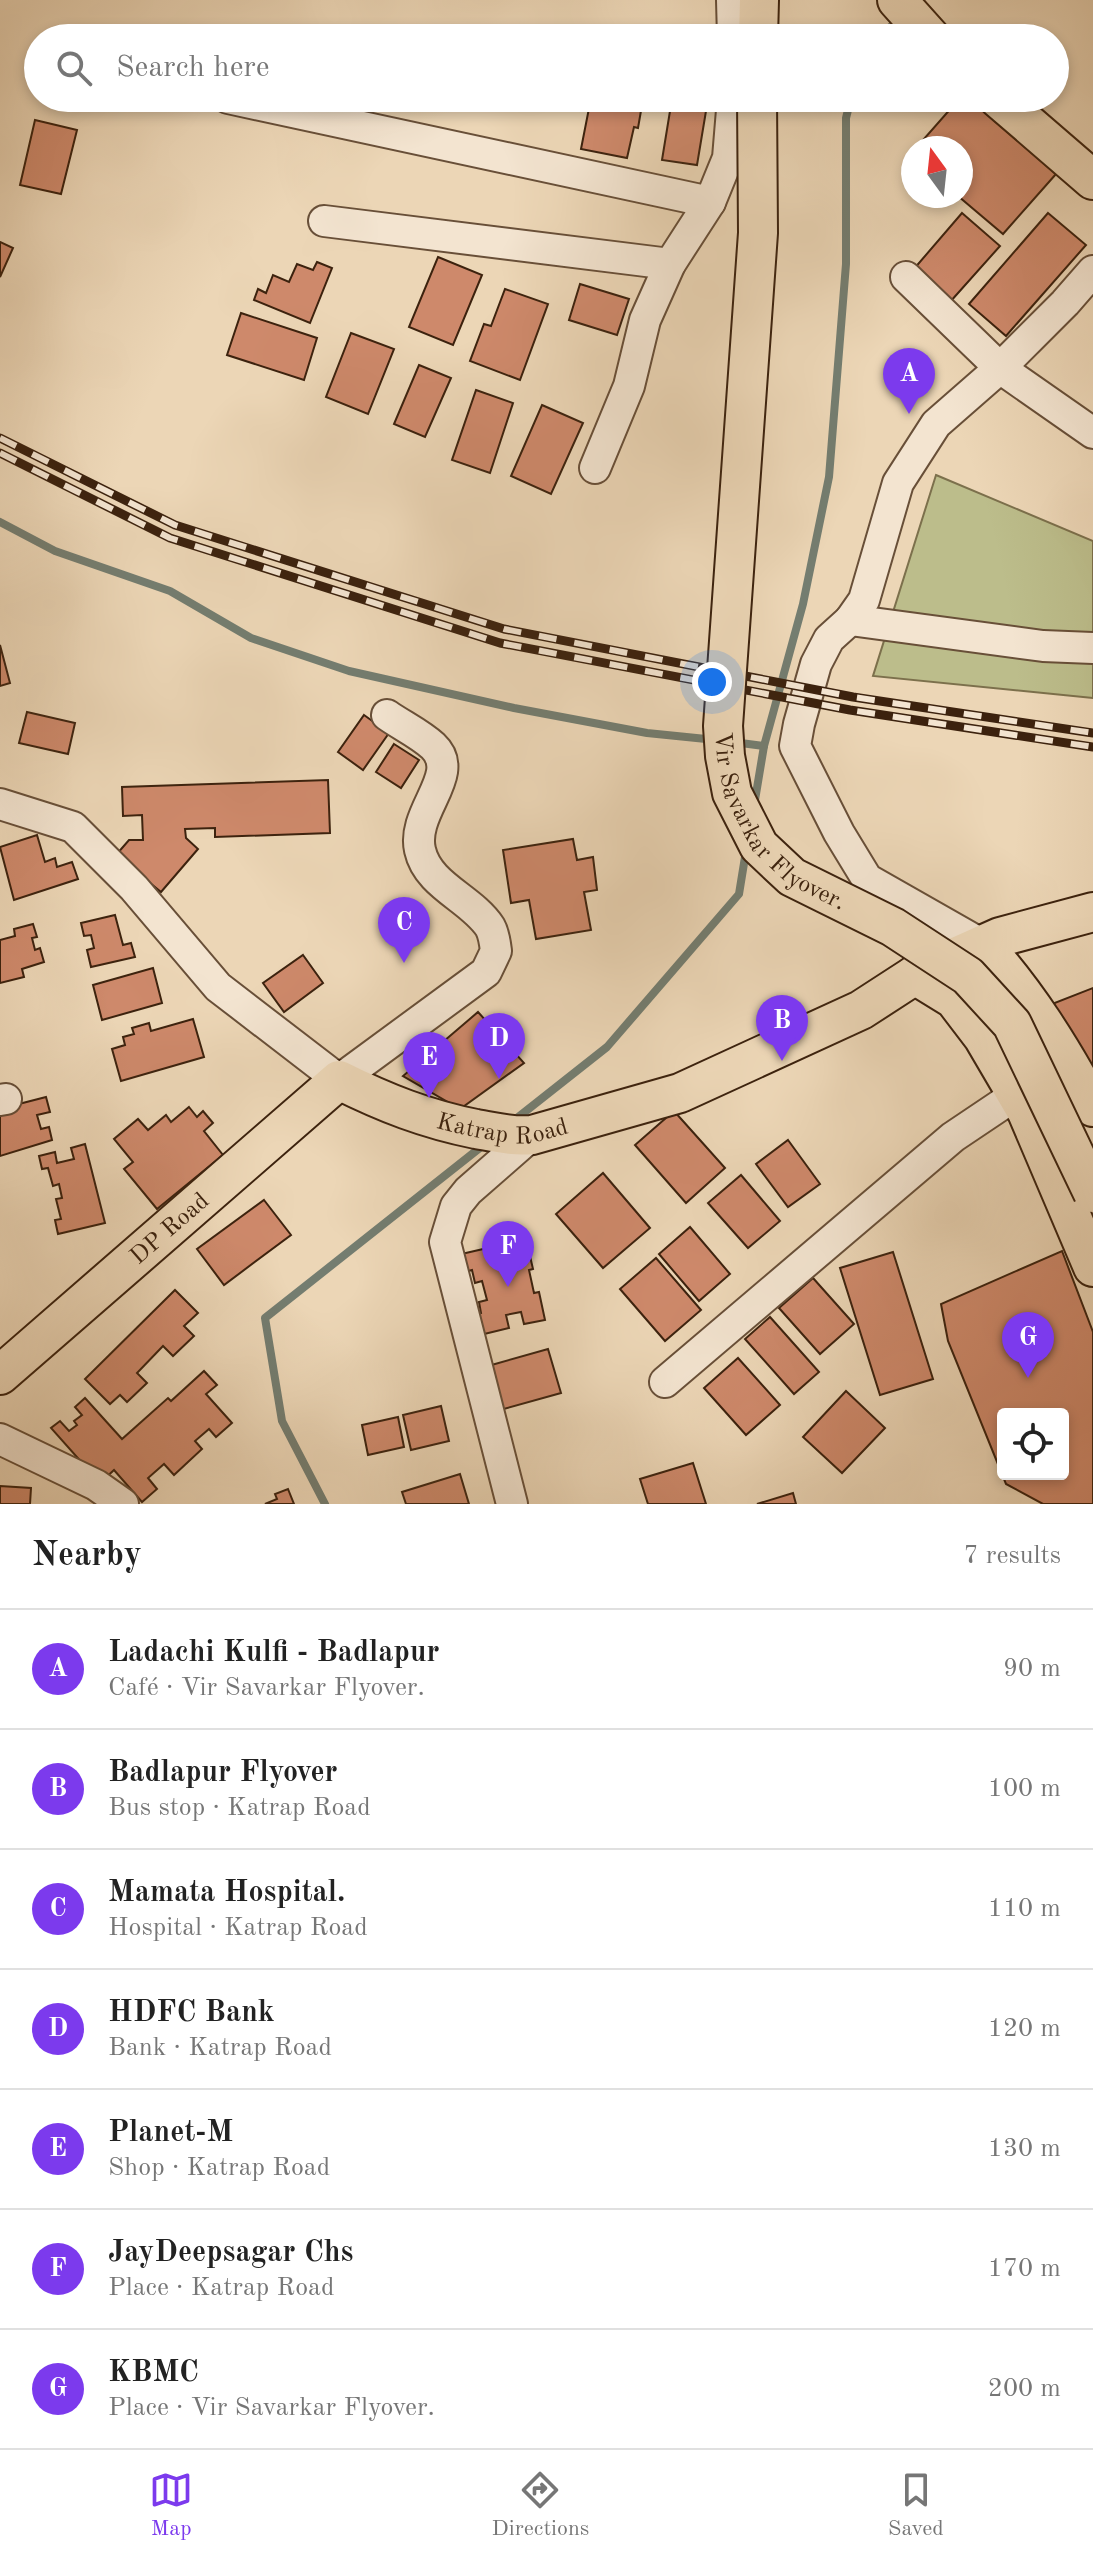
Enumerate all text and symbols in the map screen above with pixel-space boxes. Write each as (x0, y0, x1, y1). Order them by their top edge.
search box (24, 24, 1069, 112)
icon: search (52, 46, 96, 90)
text: Search here (116, 53, 270, 83)
north arrow (901, 136, 973, 208)
pin: A (883, 348, 935, 414)
your location (692, 662, 732, 702)
street label: Vir Savarkar Flyover. (709, 731, 849, 916)
pin: C (378, 897, 430, 963)
pin: B (756, 995, 808, 1061)
pin: D (473, 1013, 525, 1079)
pin: E (403, 1032, 455, 1098)
street label: Katrap Road (434, 1110, 571, 1150)
street label: DP Road (126, 1189, 214, 1270)
pin: F (482, 1221, 534, 1287)
pin: G (1002, 1312, 1054, 1378)
map controls (997, 1408, 1069, 1480)
button: locate (997, 1408, 1069, 1480)
text: Nearby (32, 1539, 142, 1573)
text: 7 results (963, 1543, 1061, 1569)
text: Ladachi Kulfi - Badlapur (108, 1638, 439, 1668)
text: A (48, 1656, 68, 1682)
text: 90 m (1003, 1656, 1061, 1682)
text: Café · Vir Savarkar Flyover. (108, 1675, 425, 1701)
text: Badlapur Flyover (108, 1758, 338, 1788)
text: B (49, 1776, 67, 1802)
text: 100 m (988, 1776, 1061, 1802)
text: Bus stop · Katrap Road (108, 1795, 371, 1821)
text: Mamata Hospital. (108, 1878, 345, 1908)
text: C (49, 1896, 67, 1922)
text: 110 m (988, 1896, 1061, 1922)
text: Hospital · Katrap Road (108, 1915, 368, 1941)
text: HDFC Bank (108, 1998, 275, 2028)
text: D (48, 2016, 68, 2042)
text: 120 m (988, 2016, 1061, 2042)
text: Bank · Katrap Road (108, 2035, 332, 2061)
text: Planet-M (108, 2118, 233, 2148)
text: E (49, 2136, 67, 2162)
text: 130 m (988, 2136, 1061, 2162)
text: Shop · Katrap Road (108, 2155, 330, 2181)
text: JayDeepsagar Chs (108, 2238, 353, 2268)
text: F (49, 2256, 67, 2282)
text: 170 m (988, 2256, 1061, 2282)
text: Place · Katrap Road (108, 2275, 334, 2301)
text: KBMC (108, 2358, 199, 2388)
text: G (49, 2376, 67, 2402)
text: 200 m (988, 2376, 1061, 2402)
text: Place · Vir Savarkar Flyover. (108, 2395, 435, 2421)
tab: Map (149, 2468, 193, 2543)
tab: Directions (492, 2468, 589, 2543)
tab: Saved (888, 2468, 944, 2543)

